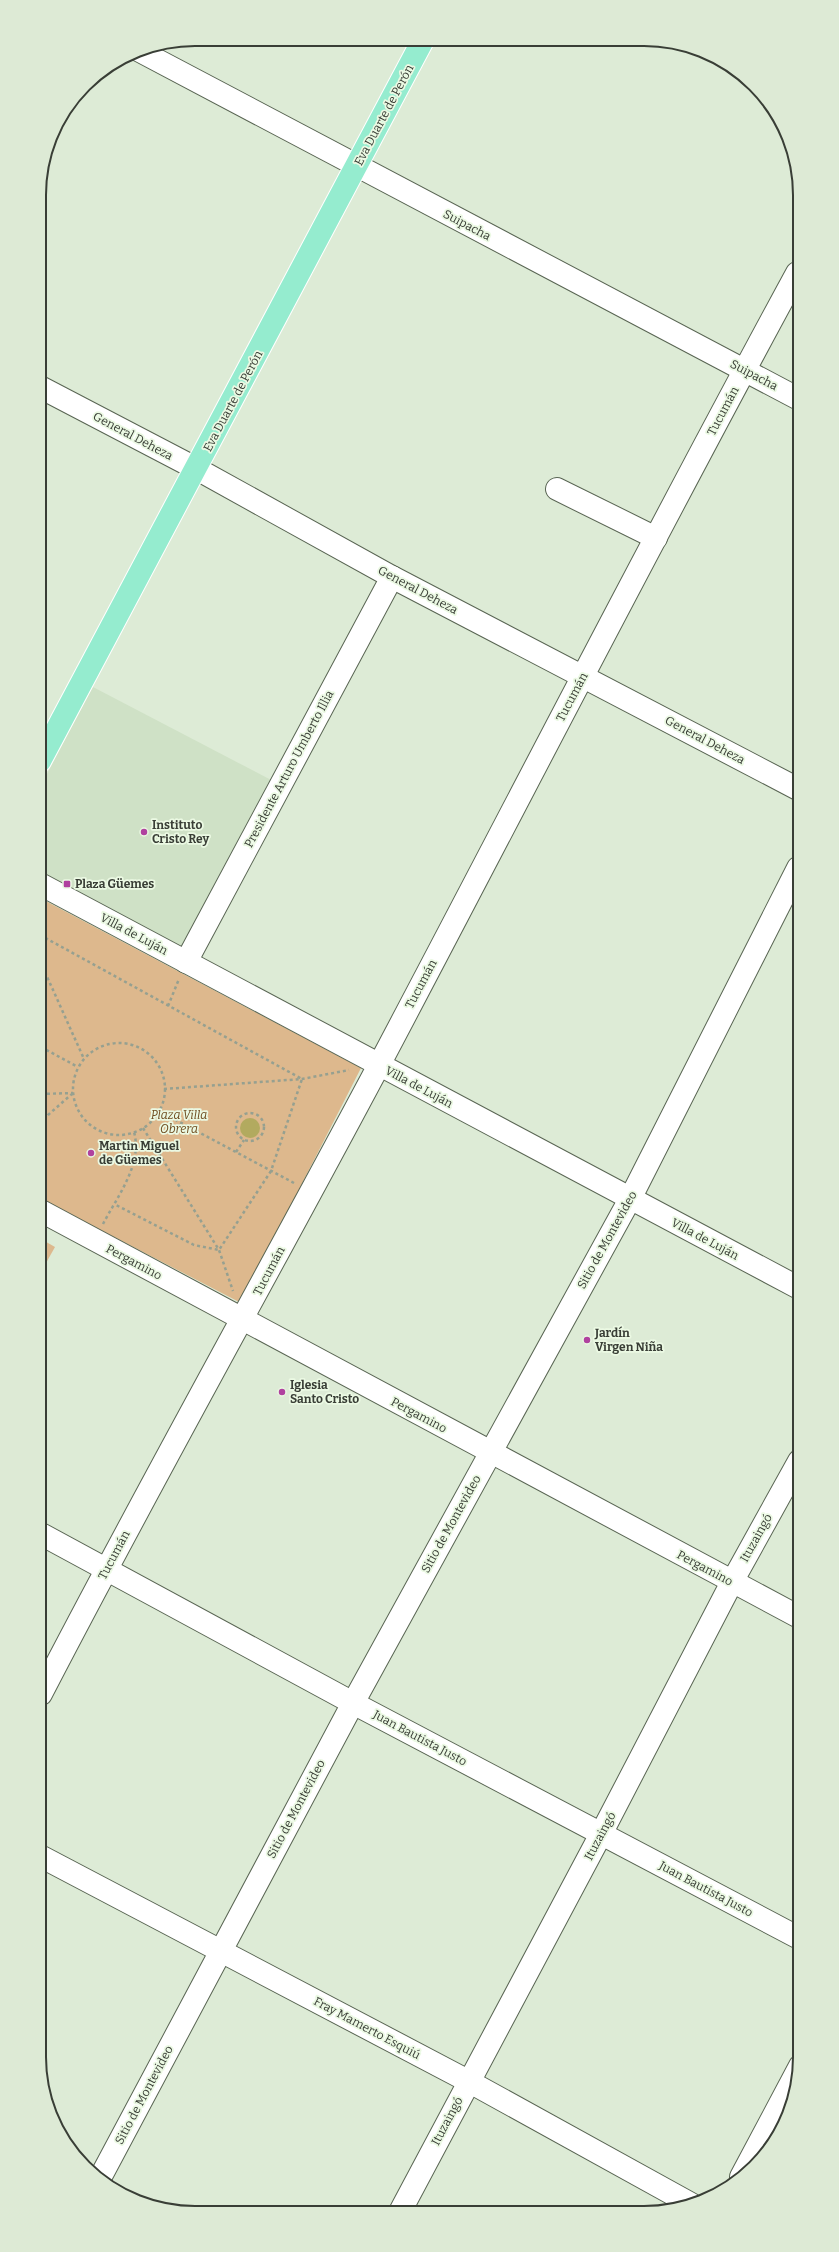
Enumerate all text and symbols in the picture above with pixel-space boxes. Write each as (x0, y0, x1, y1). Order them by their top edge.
street label: Eva Duarte de Perón (351, 62, 417, 168)
street label: Suipacha (441, 207, 493, 244)
street label: Eva Duarte de Perón (200, 348, 266, 454)
street label: Suipacha (728, 357, 780, 394)
street label: Tucumán (704, 384, 742, 438)
street label: General Deheza (91, 409, 176, 463)
street label: General Deheza (376, 563, 461, 617)
street label: Tucumán (553, 670, 591, 724)
street label: Presidente Arturo Umberto Illia (242, 688, 337, 850)
street label: General Deheza (663, 713, 748, 767)
place label: Instituto Cristo Rey (152, 818, 209, 846)
marker: Instituto Cristo Rey (139, 827, 149, 837)
place label: Plaza Güemes (75, 877, 154, 891)
marker: Plaza Güemes (62, 879, 72, 889)
street label: Villa de Luján (98, 910, 171, 958)
street label: Tucumán (402, 957, 440, 1011)
street label: Villa de Luján (383, 1063, 456, 1111)
park label: Plaza Villa Obrera (151, 1108, 207, 1136)
place label: Martin Miguel de Güemes (99, 1139, 179, 1167)
marker: Martin Miguel de Güemes (86, 1148, 96, 1158)
street label: Sitio de Montevideo (574, 1189, 640, 1291)
street label: Villa de Luján (669, 1215, 742, 1263)
street label: Pergamino (104, 1241, 164, 1283)
street label: Tucumán (250, 1244, 288, 1298)
place label: Jardín Virgen Niña (594, 1326, 663, 1354)
marker: Jardín Virgen Niña (582, 1335, 592, 1345)
place label: Iglesia Santo Cristo (290, 1378, 359, 1406)
marker: Iglesia Santo Cristo (277, 1387, 287, 1397)
street label: Pergamino (389, 1394, 449, 1436)
street label: Sitio de Montevideo (418, 1473, 484, 1575)
street label: Ituzaingó (737, 1511, 775, 1565)
street label: Tucumán (95, 1528, 133, 1582)
street label: Pergamino (675, 1547, 735, 1589)
street label: Juan Bautista Justo (370, 1707, 469, 1769)
street label: Sitio de Montevideo (264, 1757, 328, 1861)
street label: Ituzaingó (581, 1809, 619, 1863)
street label: Juan Bautista Justo (656, 1858, 755, 1920)
street label: Fray Mamerto Esquiú (311, 1994, 423, 2062)
street label: Sitio de Montevideo (112, 2043, 176, 2147)
street label: Ituzaingó (428, 2094, 466, 2148)

